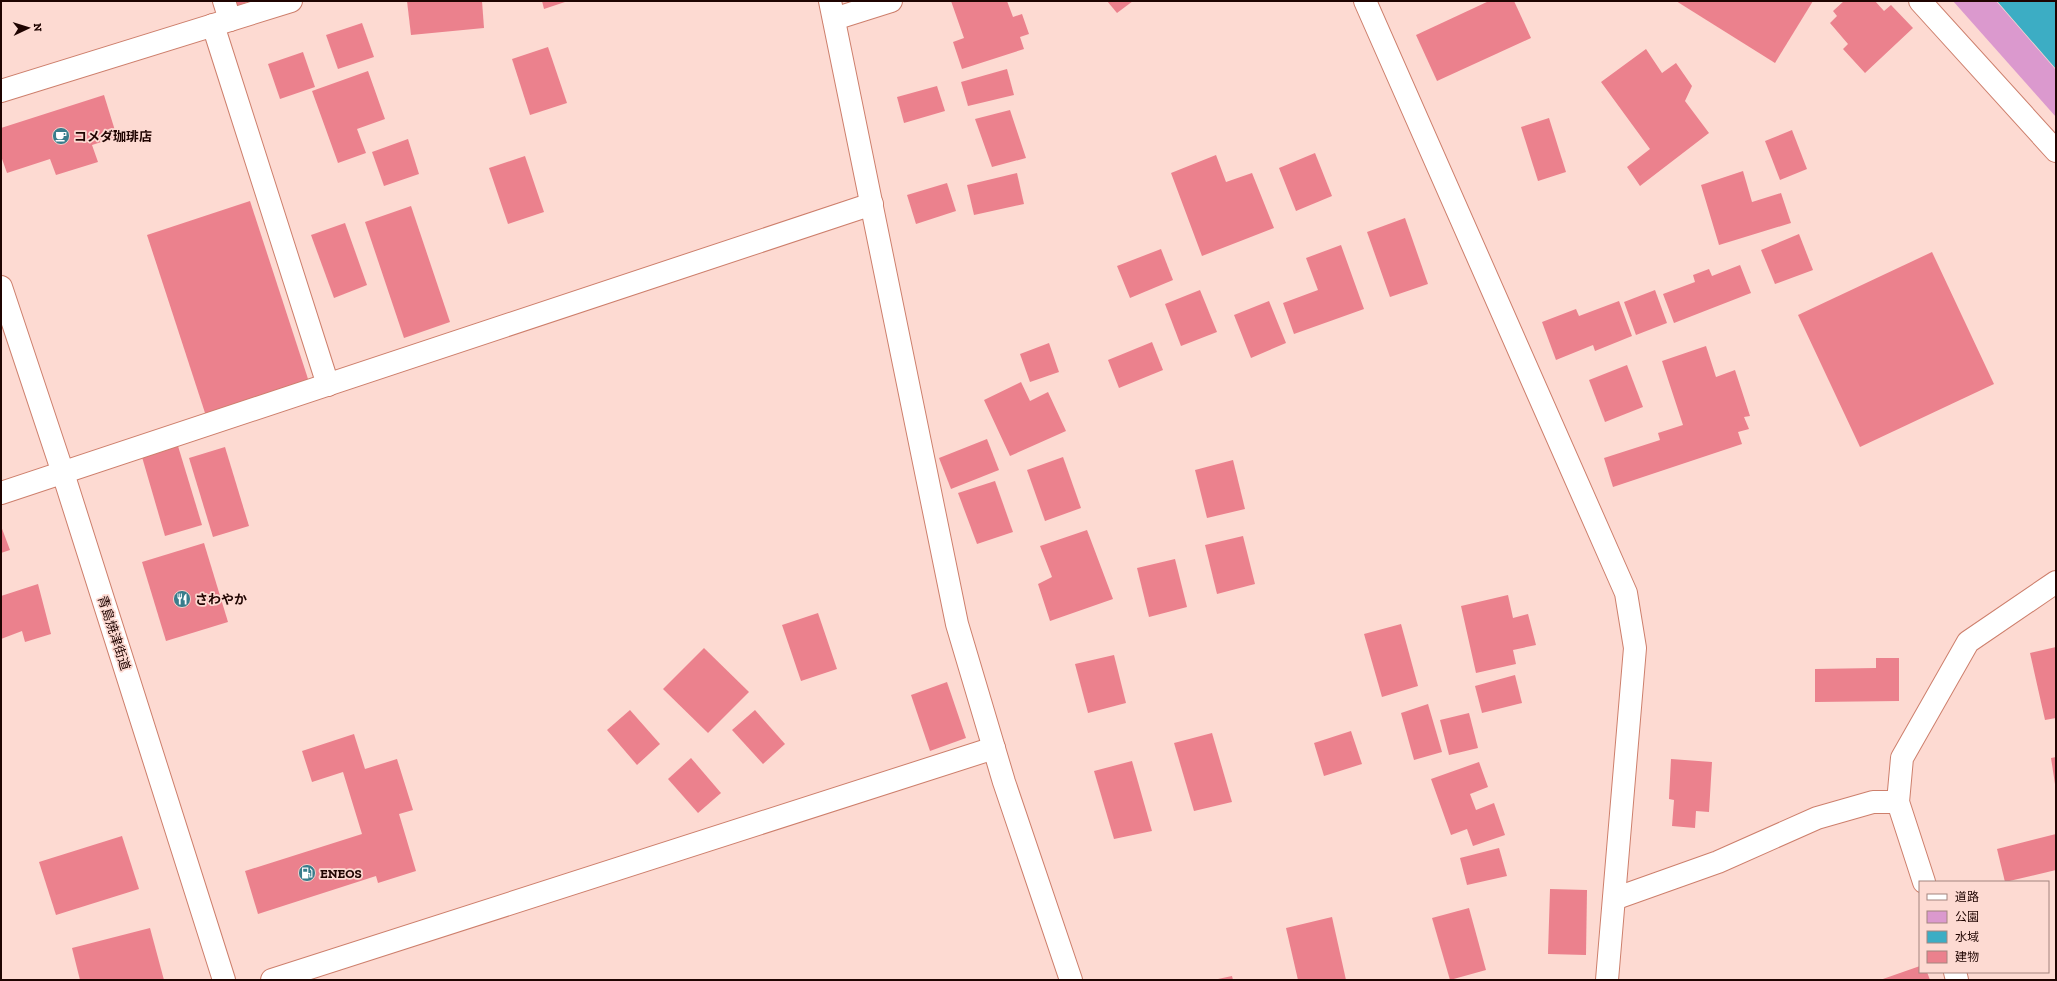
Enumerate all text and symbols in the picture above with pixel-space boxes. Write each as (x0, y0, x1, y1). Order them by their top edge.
north arrow (8, 8, 48, 48)
text: N (31, 23, 44, 33)
cafe icon: コメダ珈琲店 (51, 126, 71, 146)
place label: コメダ珈琲店 (74, 129, 152, 144)
restaurant icon: さわやか (172, 589, 192, 609)
place label: さわやか (195, 592, 247, 607)
street label: 青島焼津街道 (95, 594, 133, 672)
fuel station icon: ENEOS (297, 863, 317, 883)
place label: ENEOS (320, 866, 362, 881)
legend (1919, 881, 2049, 973)
text: 道路 (1955, 890, 1979, 904)
text: 公園 (1955, 910, 1979, 924)
text: 水域 (1955, 930, 1979, 944)
text: 建物 (1955, 950, 1979, 964)

